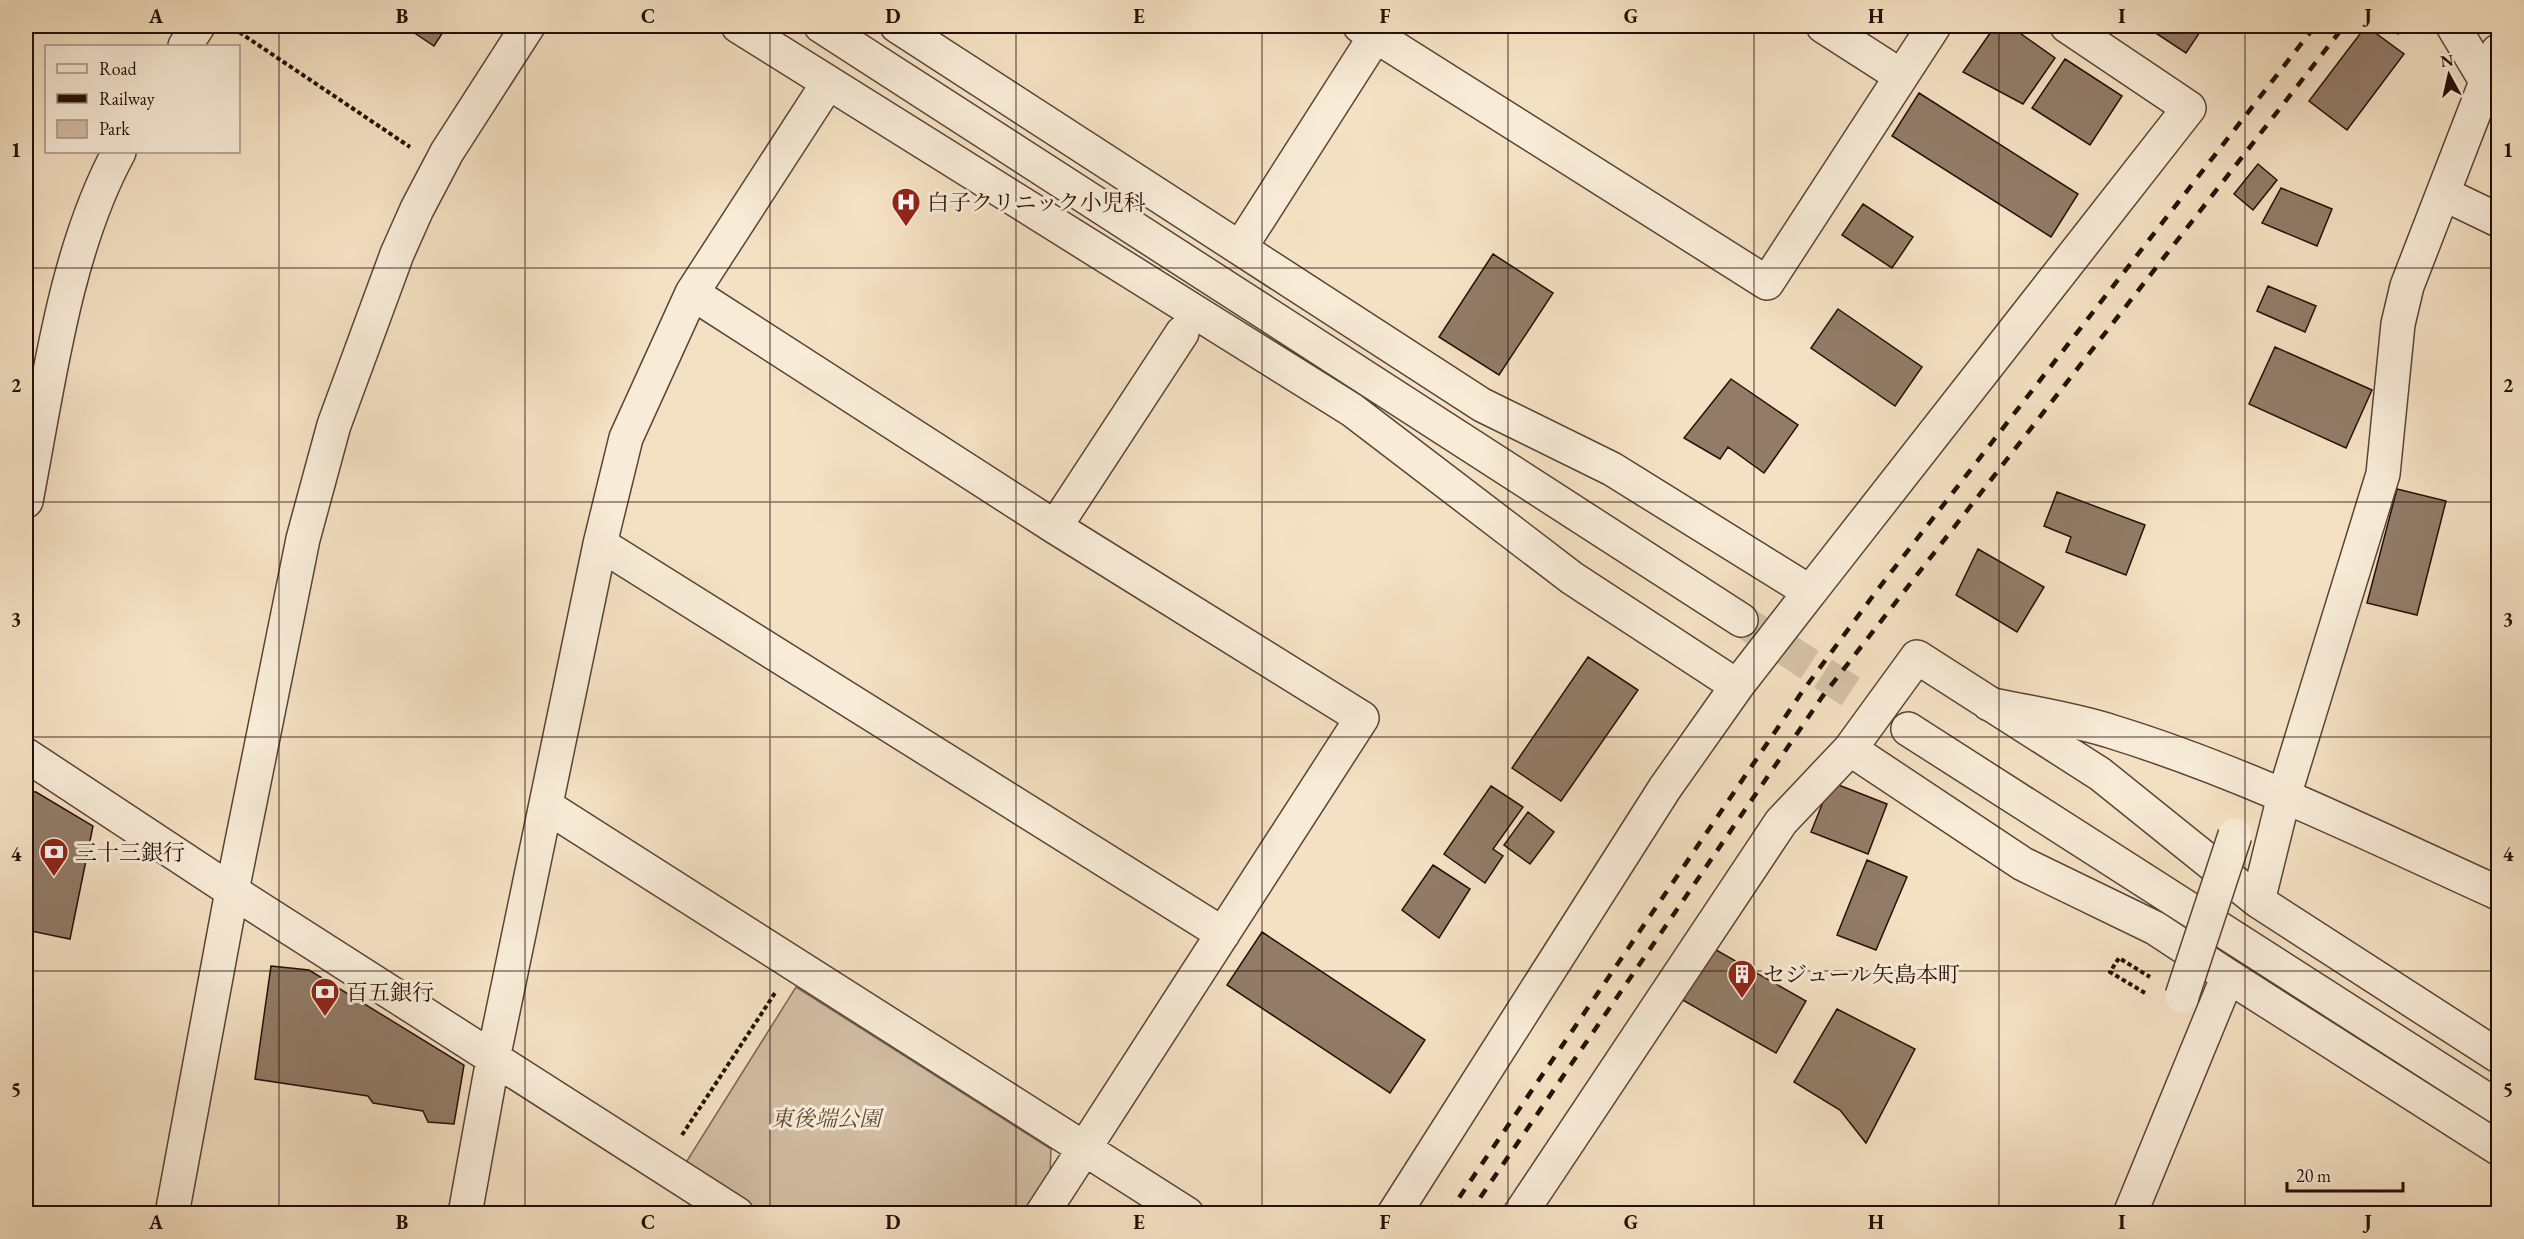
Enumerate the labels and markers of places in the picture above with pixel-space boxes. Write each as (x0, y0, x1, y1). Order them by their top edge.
hospital icon: 白子クリニック小児科 (890, 186, 922, 228)
place label: 白子クリニック小児科 (927, 188, 1146, 217)
bank icon: 三十三銀行 (38, 836, 70, 878)
place label: 三十三銀行 (75, 838, 185, 867)
building icon: セジュール矢島本町 (1726, 958, 1758, 1000)
place label: セジュール矢島本町 (1763, 960, 1960, 989)
bank icon: 百五銀行 (309, 976, 341, 1018)
place label: 百五銀行 (346, 978, 434, 1007)

